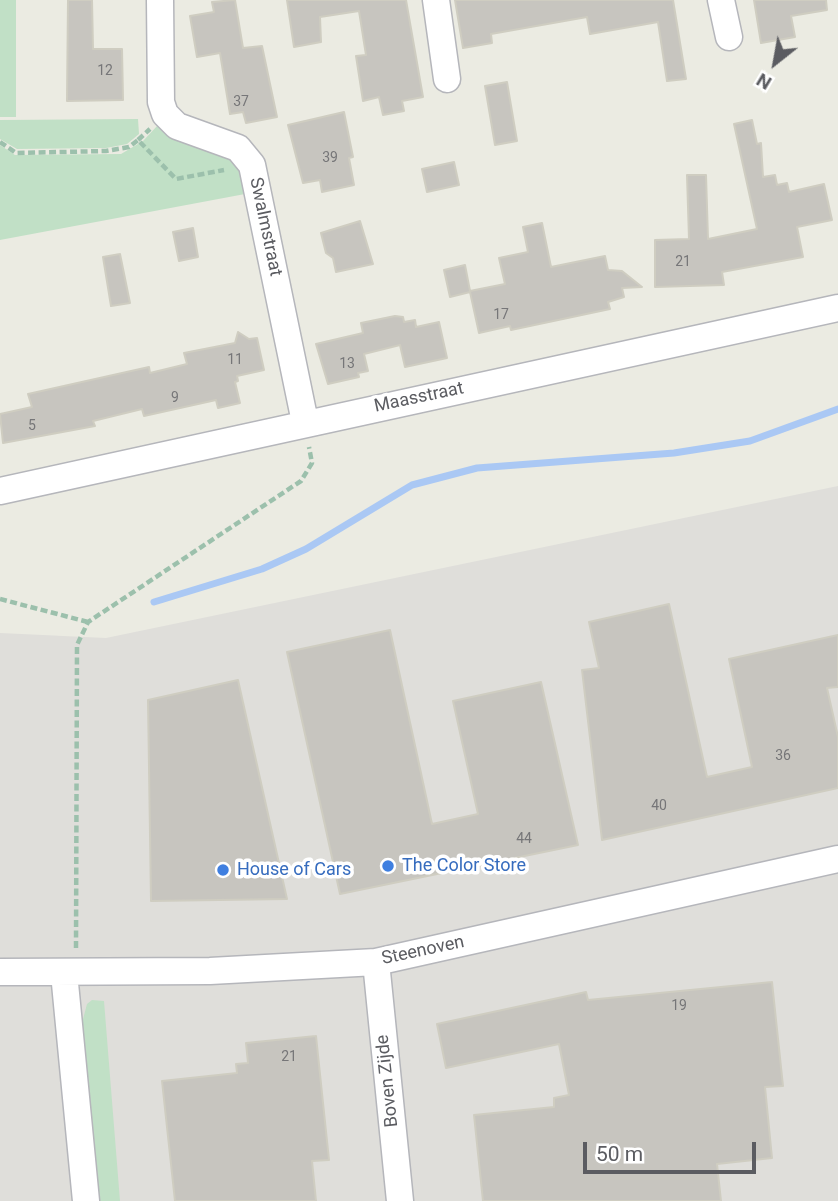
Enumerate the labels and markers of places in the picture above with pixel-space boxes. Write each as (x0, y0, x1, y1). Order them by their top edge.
place label: The Color Store (402, 855, 526, 877)
marker: The Color Store (380, 858, 396, 874)
place label: House of Cars (237, 859, 351, 881)
marker: House of Cars (215, 862, 231, 878)

